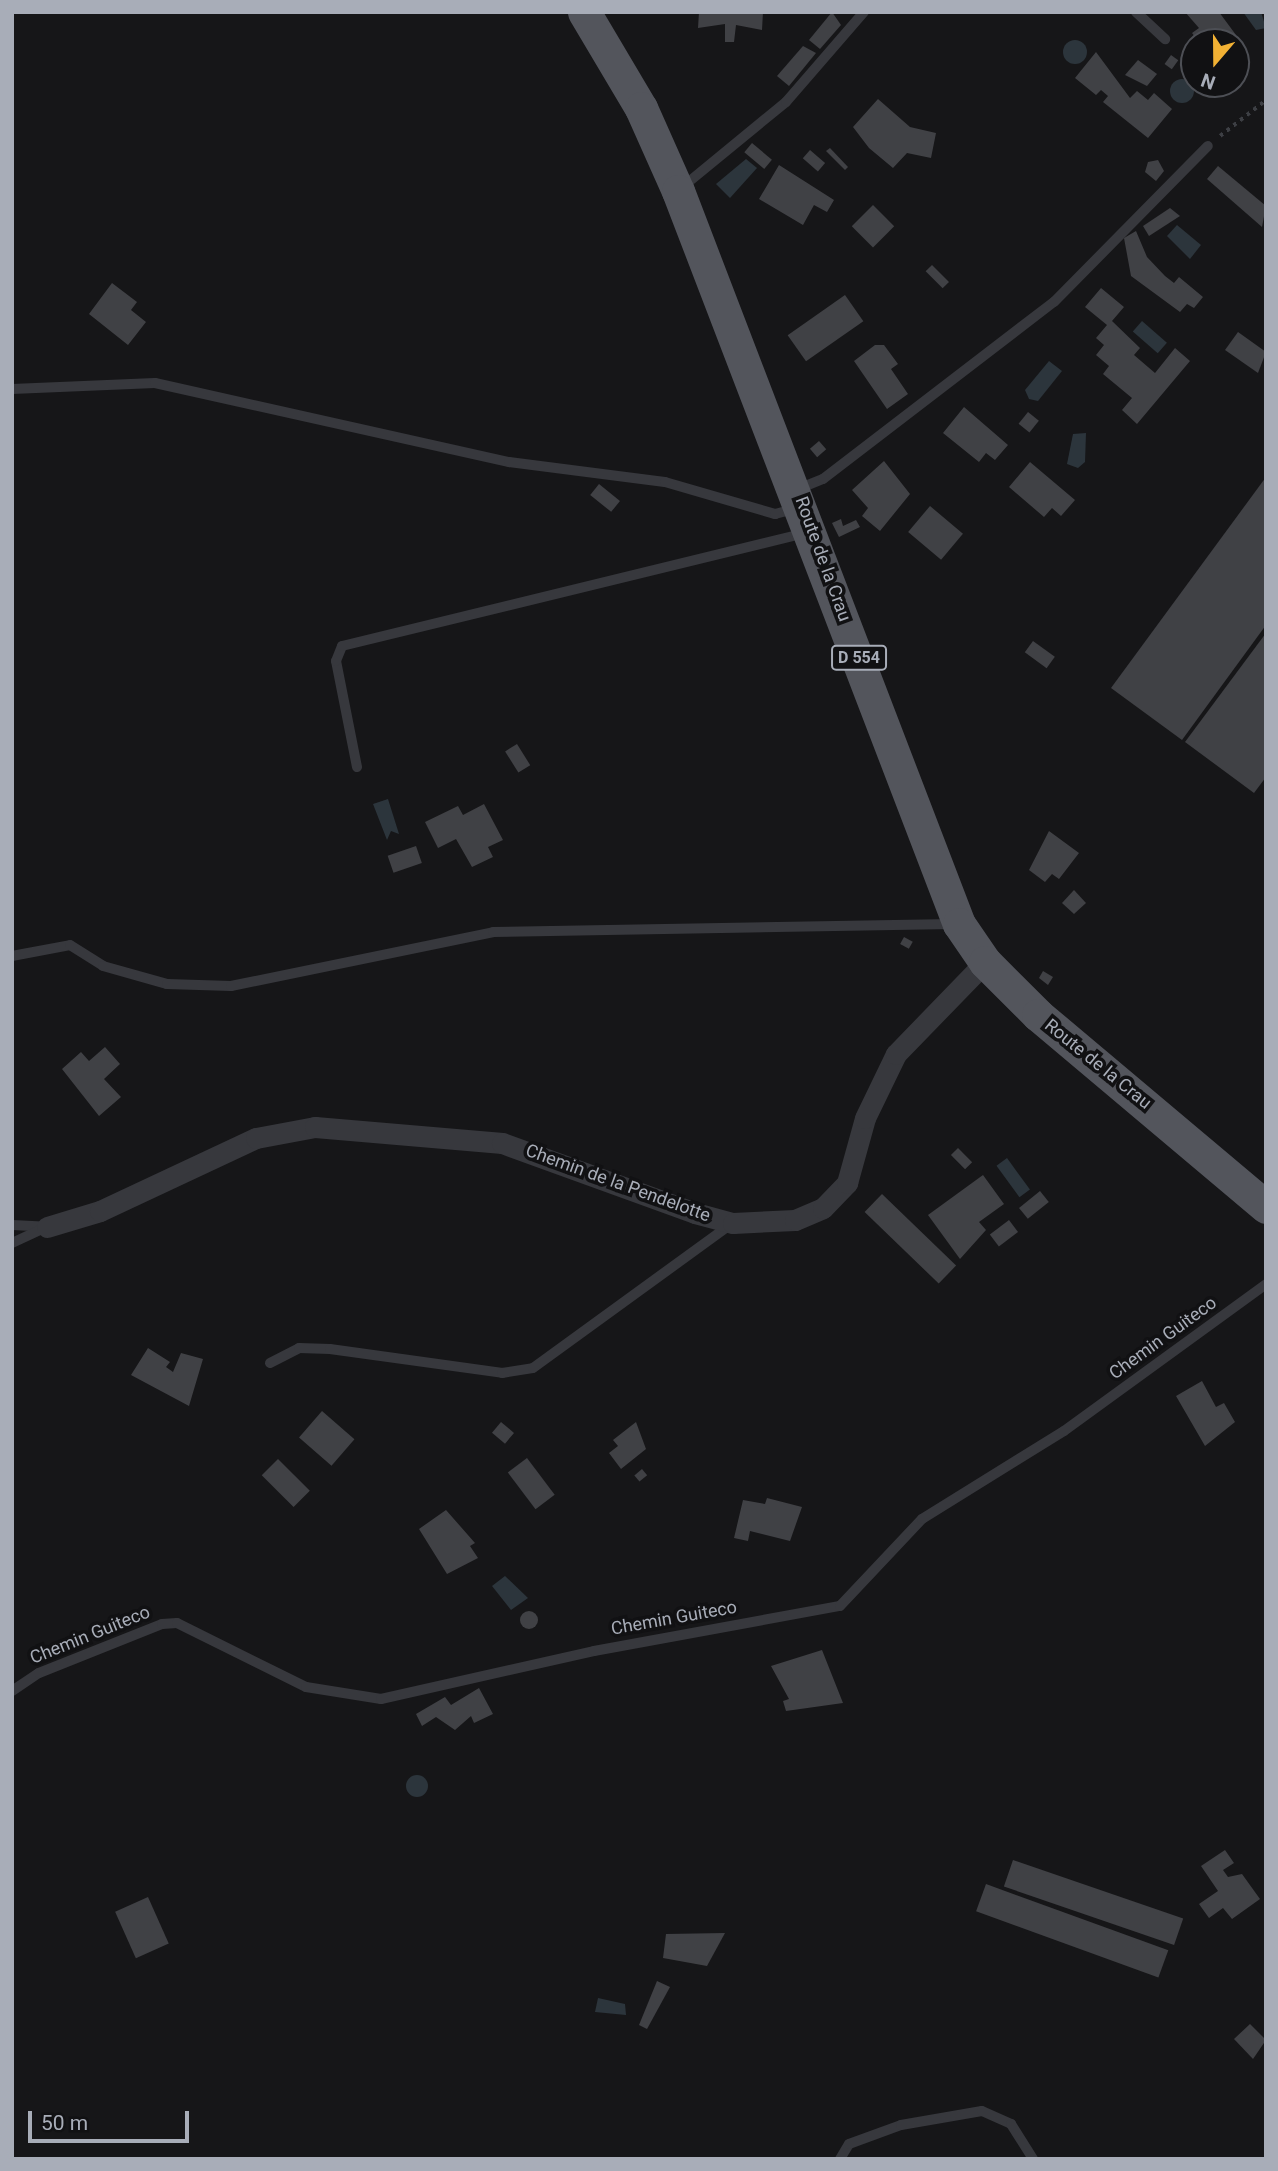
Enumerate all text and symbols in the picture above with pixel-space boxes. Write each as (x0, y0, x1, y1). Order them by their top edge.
north arrow (1180, 28, 1250, 98)
text: N (1198, 68, 1219, 94)
street label: Route de la Crau (790, 494, 856, 624)
road number: D 554 (831, 646, 887, 670)
street label: Route de la Crau (1040, 1014, 1156, 1114)
street label: Chemin de la Pendelotte (523, 1140, 713, 1226)
street label: Chemin Guiteco (1105, 1292, 1221, 1384)
street label: Chemin Guiteco (609, 1596, 739, 1640)
street label: Chemin Guiteco (27, 1601, 153, 1669)
scale bar (32, 2098, 192, 2142)
text: 50 m (41, 2111, 88, 2135)

